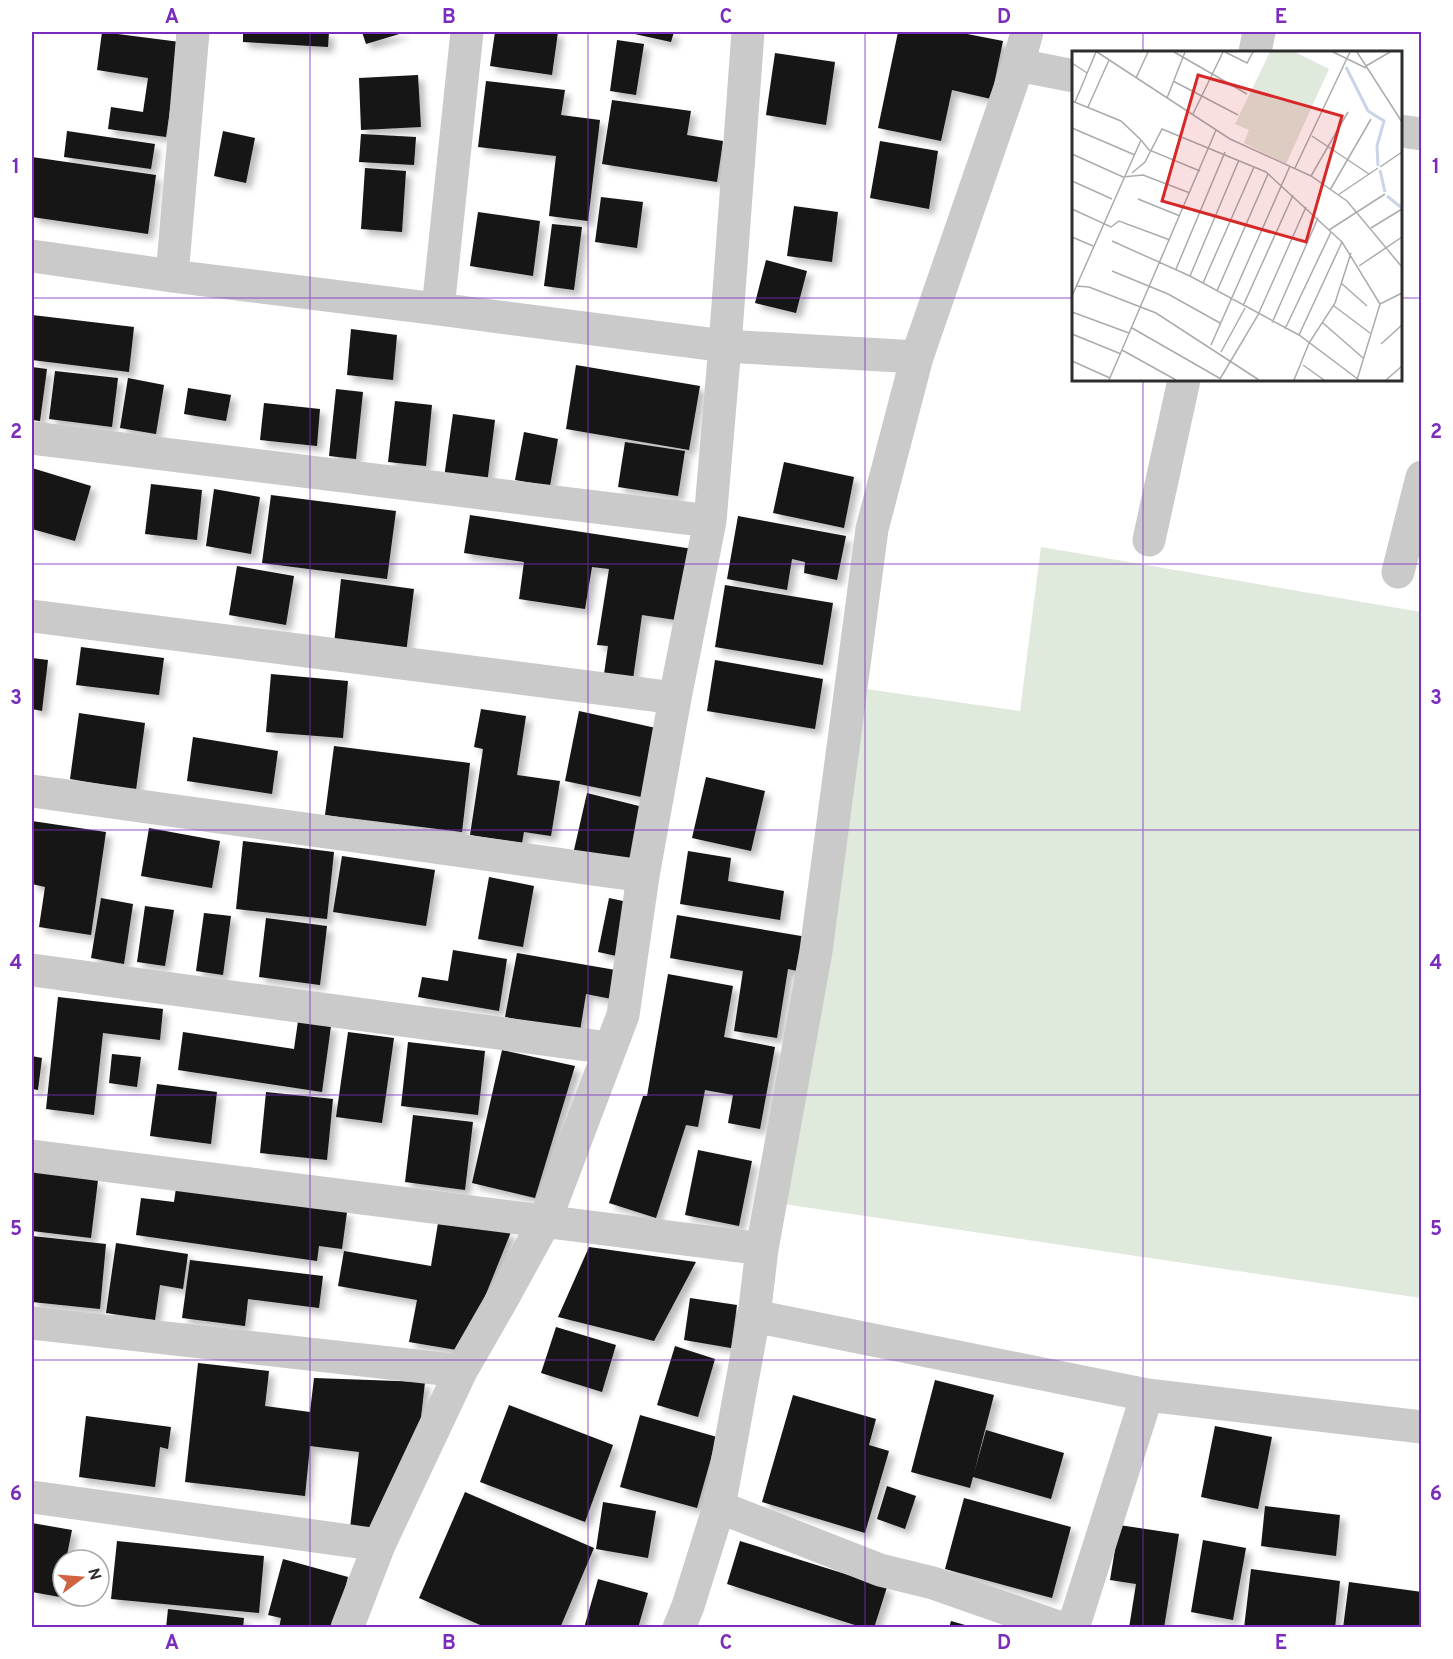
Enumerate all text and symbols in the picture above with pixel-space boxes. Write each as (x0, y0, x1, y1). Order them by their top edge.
text: A (165, 5, 179, 31)
text: B (442, 5, 456, 31)
text: C (720, 5, 732, 31)
text: D (997, 5, 1011, 31)
text: E (1275, 5, 1287, 31)
inset map (1072, 51, 1402, 381)
text: 1 (12, 155, 20, 181)
text: 1 (1432, 155, 1440, 181)
text: 2 (10, 420, 22, 446)
text: 2 (1430, 420, 1442, 446)
text: 3 (10, 686, 22, 712)
text: 3 (1430, 686, 1442, 712)
text: 4 (10, 951, 22, 977)
text: 4 (1430, 951, 1442, 977)
text: 5 (10, 1217, 22, 1243)
text: 5 (1430, 1217, 1442, 1243)
text: 6 (10, 1482, 22, 1508)
text: 6 (1430, 1482, 1442, 1508)
north arrow (51, 1548, 111, 1608)
text: N (82, 1566, 105, 1583)
text: A (165, 1631, 179, 1657)
text: B (442, 1631, 456, 1657)
text: C (720, 1631, 732, 1657)
text: D (997, 1631, 1011, 1657)
text: E (1275, 1631, 1287, 1657)

